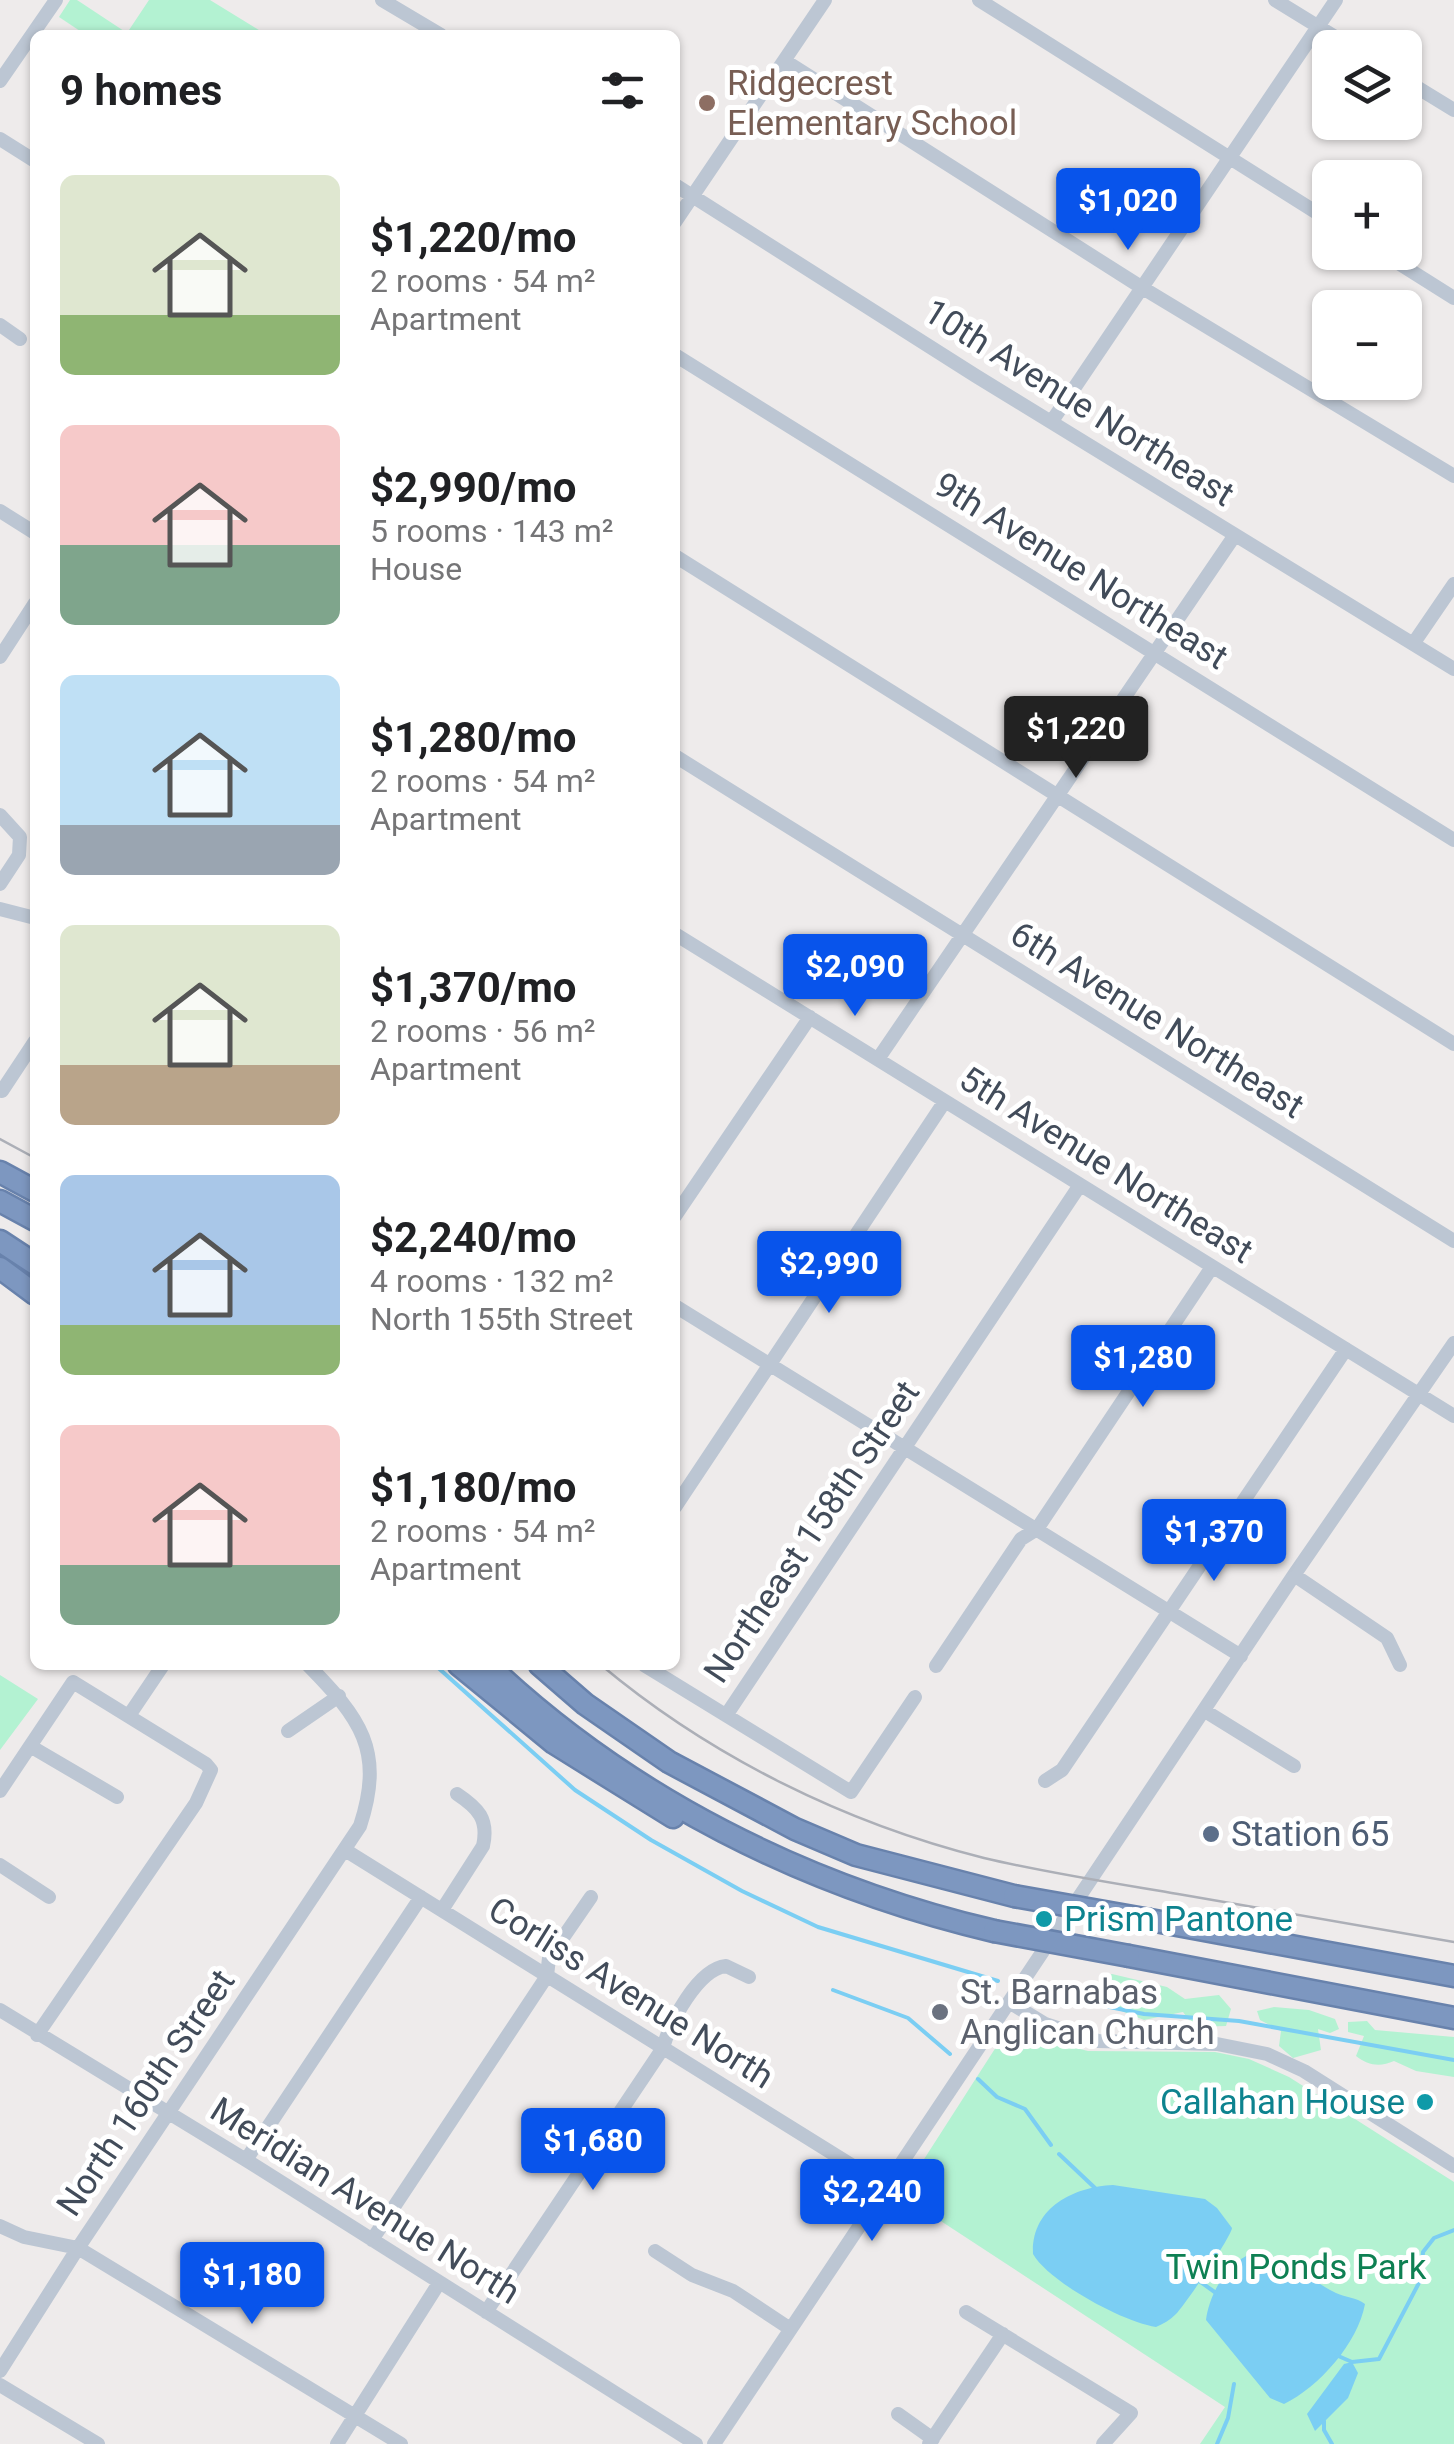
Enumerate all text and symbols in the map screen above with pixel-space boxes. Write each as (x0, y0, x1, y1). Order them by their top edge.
map controls (1312, 30, 1422, 400)
button: layers (1312, 30, 1422, 140)
icon: filters (595, 63, 650, 118)
place label: Ridgecrest Elementary School (727, 63, 1017, 144)
text: 9 homes (60, 66, 222, 115)
marker: Ridgecrest Elementary School (696, 92, 718, 114)
button: + (1312, 160, 1422, 270)
pin: $1,020 (1047, 168, 1209, 253)
text: $1,020 (1078, 181, 1178, 219)
text: $1,220/mo (370, 213, 577, 262)
icon: home (140, 215, 260, 335)
text: 2 rooms · 54 m² (370, 262, 595, 300)
button: − (1312, 290, 1422, 400)
street label: 10th Avenue Northeast (917, 291, 1241, 515)
text: Apartment (370, 300, 522, 338)
text: $2,990/mo (370, 463, 577, 512)
street label: 9th Avenue Northeast (927, 464, 1235, 678)
icon: home (140, 465, 260, 585)
text: 5 rooms · 143 m² (370, 512, 613, 550)
text: House (370, 550, 462, 588)
pin: $1,220 (995, 696, 1157, 781)
text: $1,220 (1026, 709, 1126, 747)
text: $1,280/mo (370, 713, 577, 762)
icon: home (140, 715, 260, 835)
text: 2 rooms · 54 m² (370, 762, 595, 800)
text: Apartment (370, 800, 522, 838)
street label: 6th Avenue Northeast (1003, 913, 1311, 1127)
pin: $2,090 (774, 934, 936, 1019)
text: $2,090 (805, 947, 905, 985)
text: $1,370/mo (370, 963, 577, 1012)
icon: home (140, 965, 260, 1085)
text: 2 rooms · 56 m² (370, 1012, 595, 1050)
text: Apartment (370, 1050, 522, 1088)
street label: 5th Avenue Northeast (952, 1058, 1260, 1272)
text: $2,240/mo (370, 1213, 577, 1262)
icon: home (140, 1215, 260, 1335)
pin: $2,990 (748, 1231, 910, 1316)
text: $2,990 (779, 1244, 879, 1282)
text: 4 rooms · 132 m² (370, 1262, 613, 1300)
text: North 155th Street (370, 1300, 633, 1338)
pin: $1,280 (1062, 1325, 1224, 1410)
text: $1,280 (1093, 1338, 1193, 1376)
street label: Northeast 158th Street (696, 1373, 928, 1691)
text: $1,180/mo (370, 1463, 577, 1512)
icon: home (140, 1465, 260, 1585)
pin: $1,370 (1133, 1499, 1295, 1584)
text: 2 rooms · 54 m² (370, 1512, 595, 1550)
text: $1,370 (1164, 1512, 1264, 1550)
text: Apartment (370, 1550, 522, 1588)
place label: Station 65 (1231, 1814, 1390, 1855)
marker: Station 65 (1200, 1823, 1222, 1845)
street label: Corliss Avenue North (481, 1889, 781, 2097)
place label: Prism Pantone (1064, 1899, 1293, 1940)
marker: Prism Pantone (1033, 1908, 1055, 1930)
street label: North 160th Street (49, 1962, 243, 2224)
place label: St. Barnabas Anglican Church (960, 1972, 1215, 2053)
marker: St. Barnabas Anglican Church (929, 2001, 951, 2023)
place label: Callahan House (1160, 2082, 1405, 2123)
street label: Meridian Avenue North (203, 2089, 527, 2313)
marker: Callahan House (1414, 2091, 1436, 2113)
pin: $1,680 (512, 2108, 674, 2193)
text: $1,680 (543, 2121, 643, 2159)
pin: $2,240 (791, 2159, 953, 2244)
text: $2,240 (822, 2172, 922, 2210)
pin: $1,180 (171, 2242, 333, 2327)
park label: Twin Ponds Park (1166, 2247, 1427, 2288)
text: $1,180 (202, 2255, 302, 2293)

